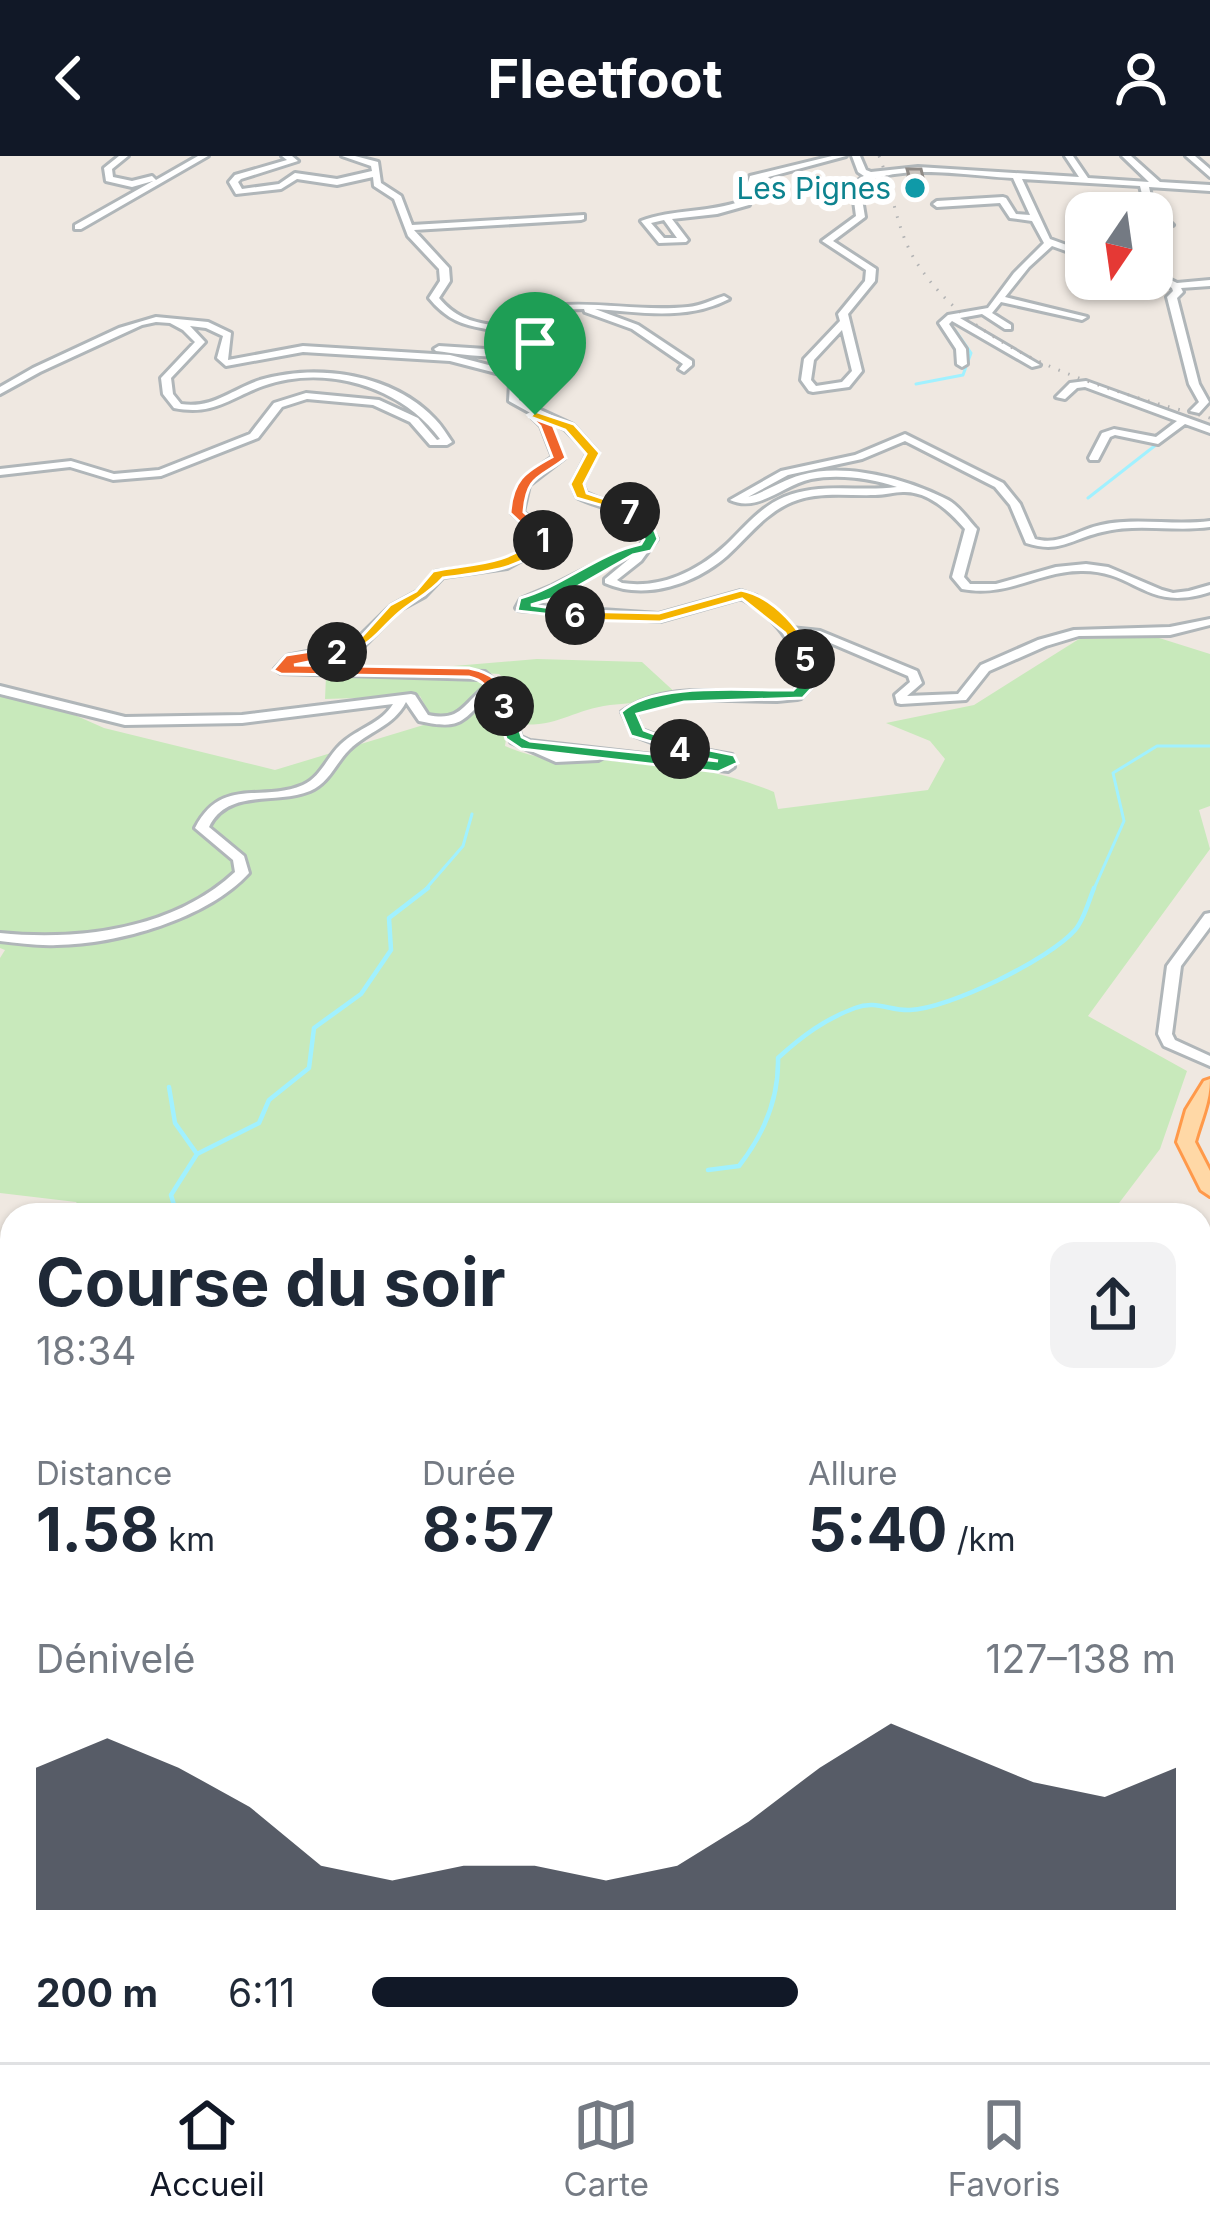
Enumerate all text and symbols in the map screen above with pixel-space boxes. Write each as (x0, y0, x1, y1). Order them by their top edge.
icon: back (36, 45, 102, 111)
icon: person (1108, 45, 1174, 111)
text: Fleetfoot (487, 46, 723, 111)
place label: Les Pignes (736, 170, 891, 206)
marker: Les Pignes (902, 175, 928, 201)
north arrow (1065, 192, 1173, 300)
map controls (1065, 192, 1173, 300)
pin (484, 292, 586, 415)
icon: arrive (502, 310, 568, 376)
pin: 7 (600, 482, 660, 542)
text: 7 (620, 492, 640, 532)
pin: 1 (513, 510, 573, 570)
text: 1 (536, 520, 550, 560)
pin: 6 (545, 585, 605, 645)
text: 6 (564, 595, 586, 635)
pin: 2 (307, 622, 367, 682)
pin: 5 (775, 629, 835, 689)
text: 2 (327, 632, 347, 672)
text: 5 (794, 639, 816, 679)
pin: 3 (474, 676, 534, 736)
text: 3 (493, 686, 515, 726)
pin: 4 (650, 719, 710, 779)
text: 4 (669, 729, 691, 769)
text: Course du soir (36, 1242, 506, 1322)
button: share (1050, 1242, 1176, 1368)
text: 18:34 (36, 1327, 137, 1374)
text: Distance (36, 1453, 172, 1493)
text: Durée (422, 1453, 516, 1493)
text: Allure (808, 1453, 897, 1493)
text: 1.58 (36, 1493, 159, 1565)
text: 8:57 (422, 1493, 554, 1565)
text: 5:40 (808, 1493, 947, 1565)
text: km (159, 1519, 215, 1559)
text: /km (947, 1519, 1016, 1559)
text: Dénivelé (36, 1635, 195, 1682)
text: 127–138 m (986, 1635, 1176, 1682)
text: 200 m (36, 1969, 158, 2016)
text: 6:11 (228, 1969, 295, 2016)
tab: Accueil (149, 2092, 265, 2204)
tab: Carte (564, 2092, 649, 2204)
tab: Favoris (948, 2092, 1061, 2204)

